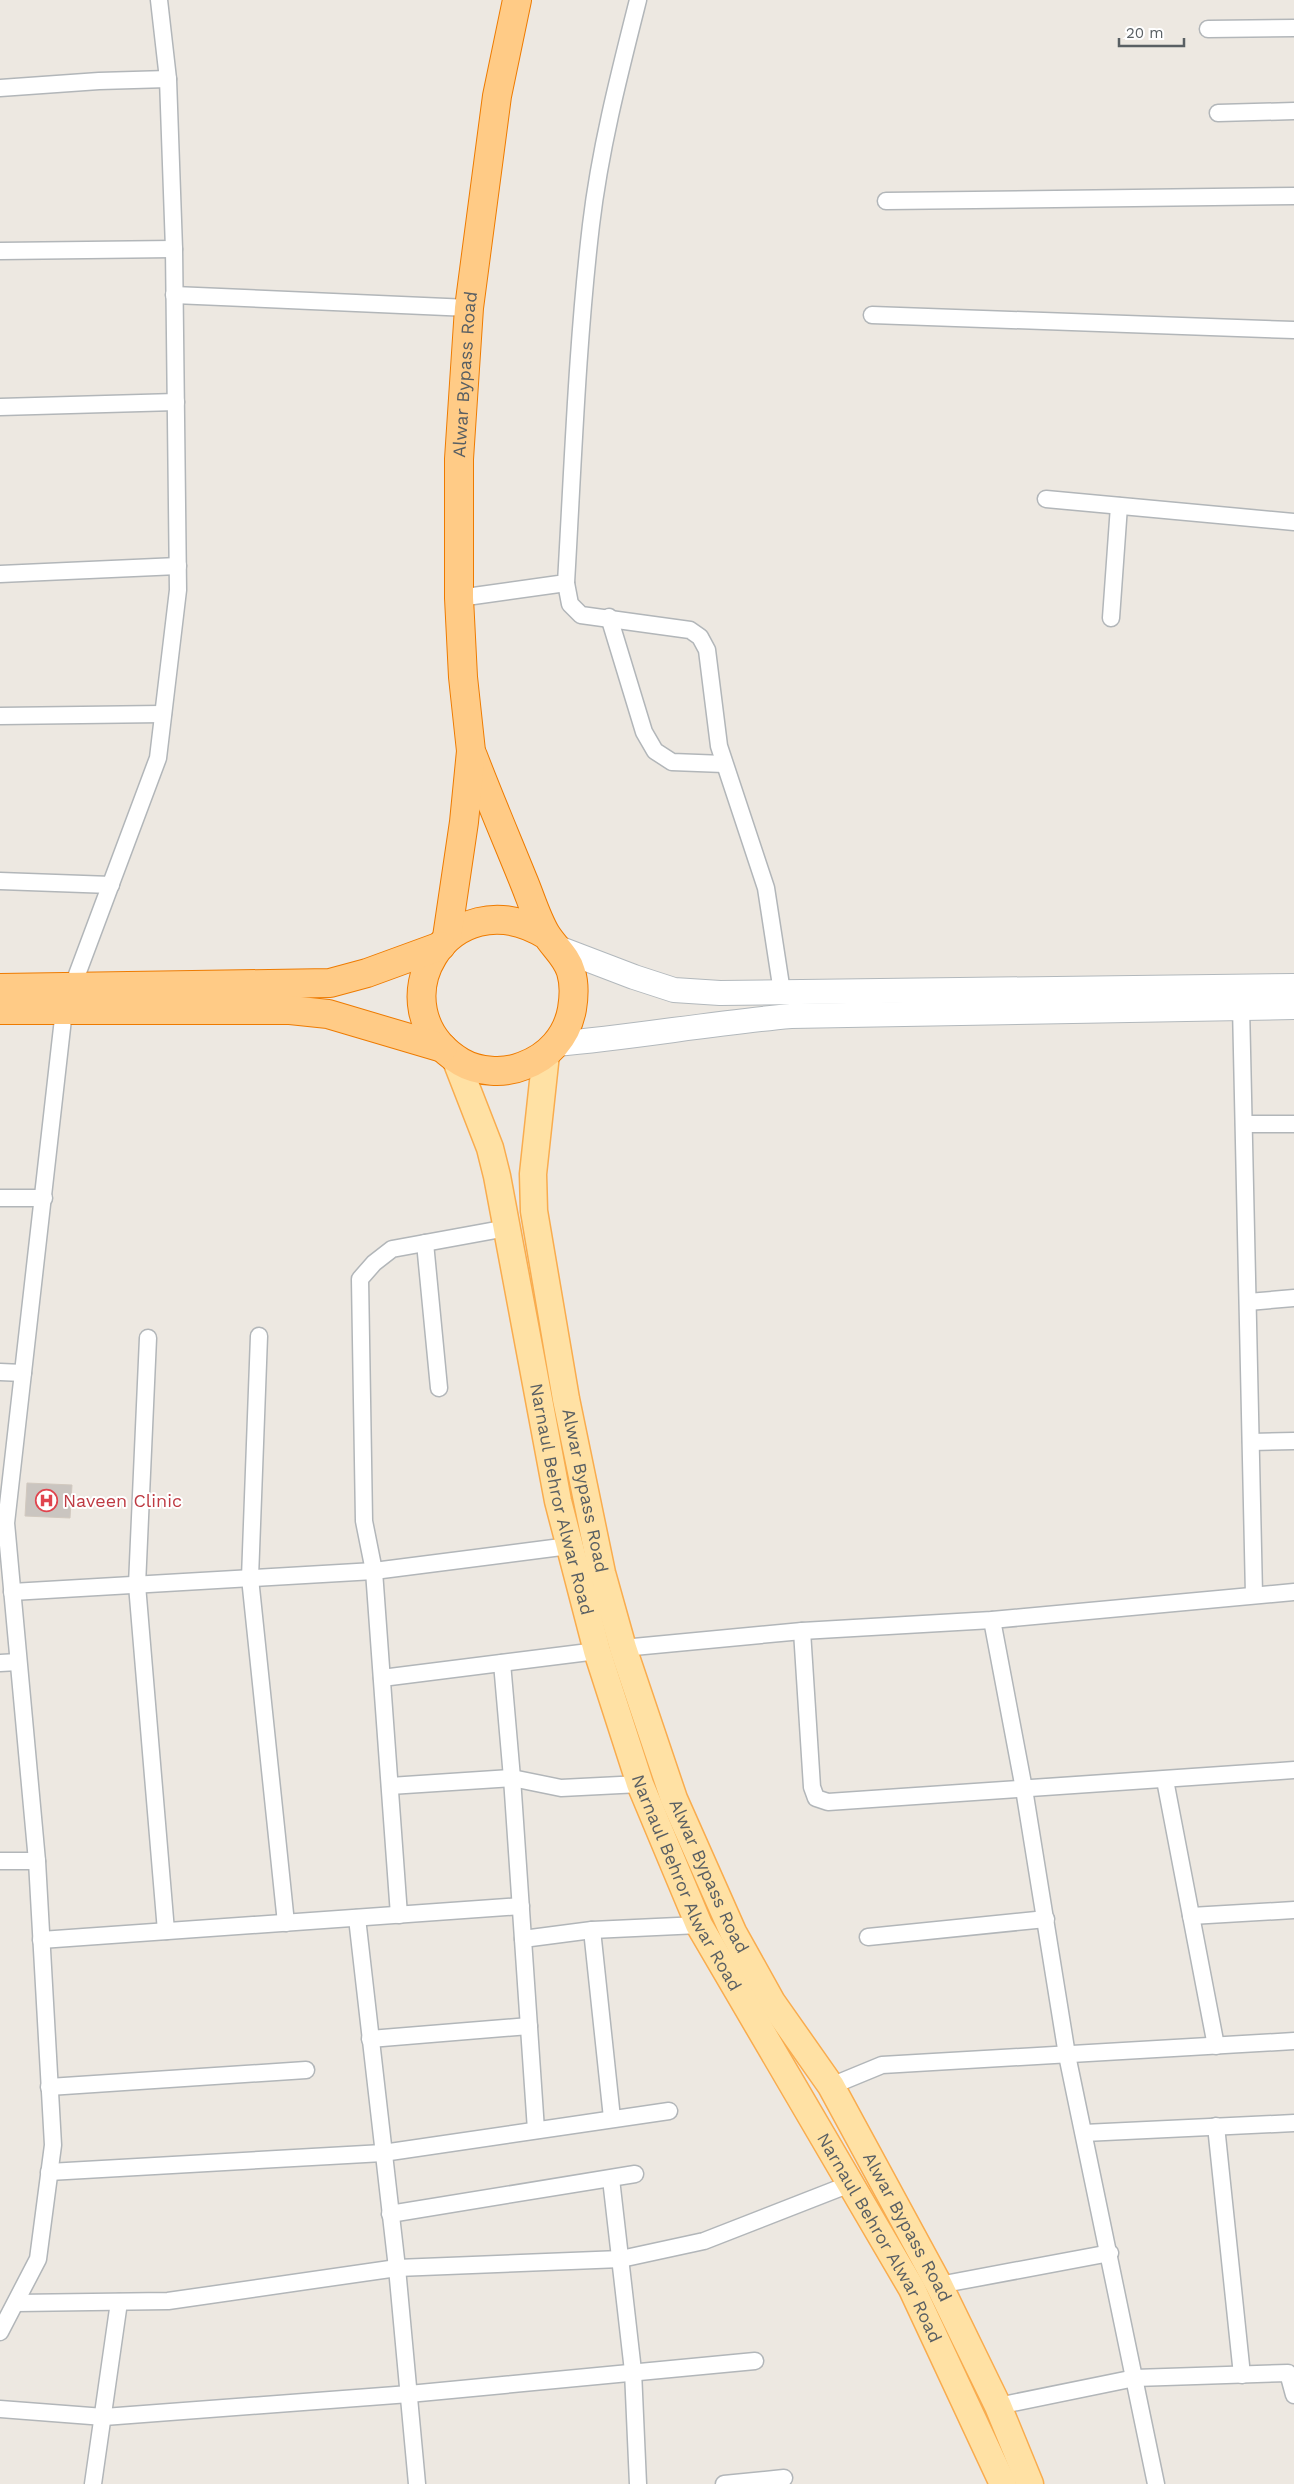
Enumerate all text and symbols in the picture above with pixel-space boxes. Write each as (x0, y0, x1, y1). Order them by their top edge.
scale bar (1119, 15, 1184, 47)
text: 20 m (1126, 24, 1164, 42)
street label: Alwar Bypass Road (448, 290, 481, 458)
street label: Narnaul Behror Alwar Road (526, 1381, 598, 1617)
street label: Alwar Bypass Road (558, 1407, 613, 1574)
hospital icon: Naveen Clinic (35, 1489, 59, 1513)
place label: Naveen Clinic (63, 1490, 182, 1511)
street label: Narnaul Behror Alwar Road (628, 1772, 746, 1995)
street label: Alwar Bypass Road (665, 1796, 754, 1957)
street label: Narnaul Behror Alwar Road (813, 2129, 947, 2346)
street label: Alwar Bypass Road (859, 2148, 957, 2305)

